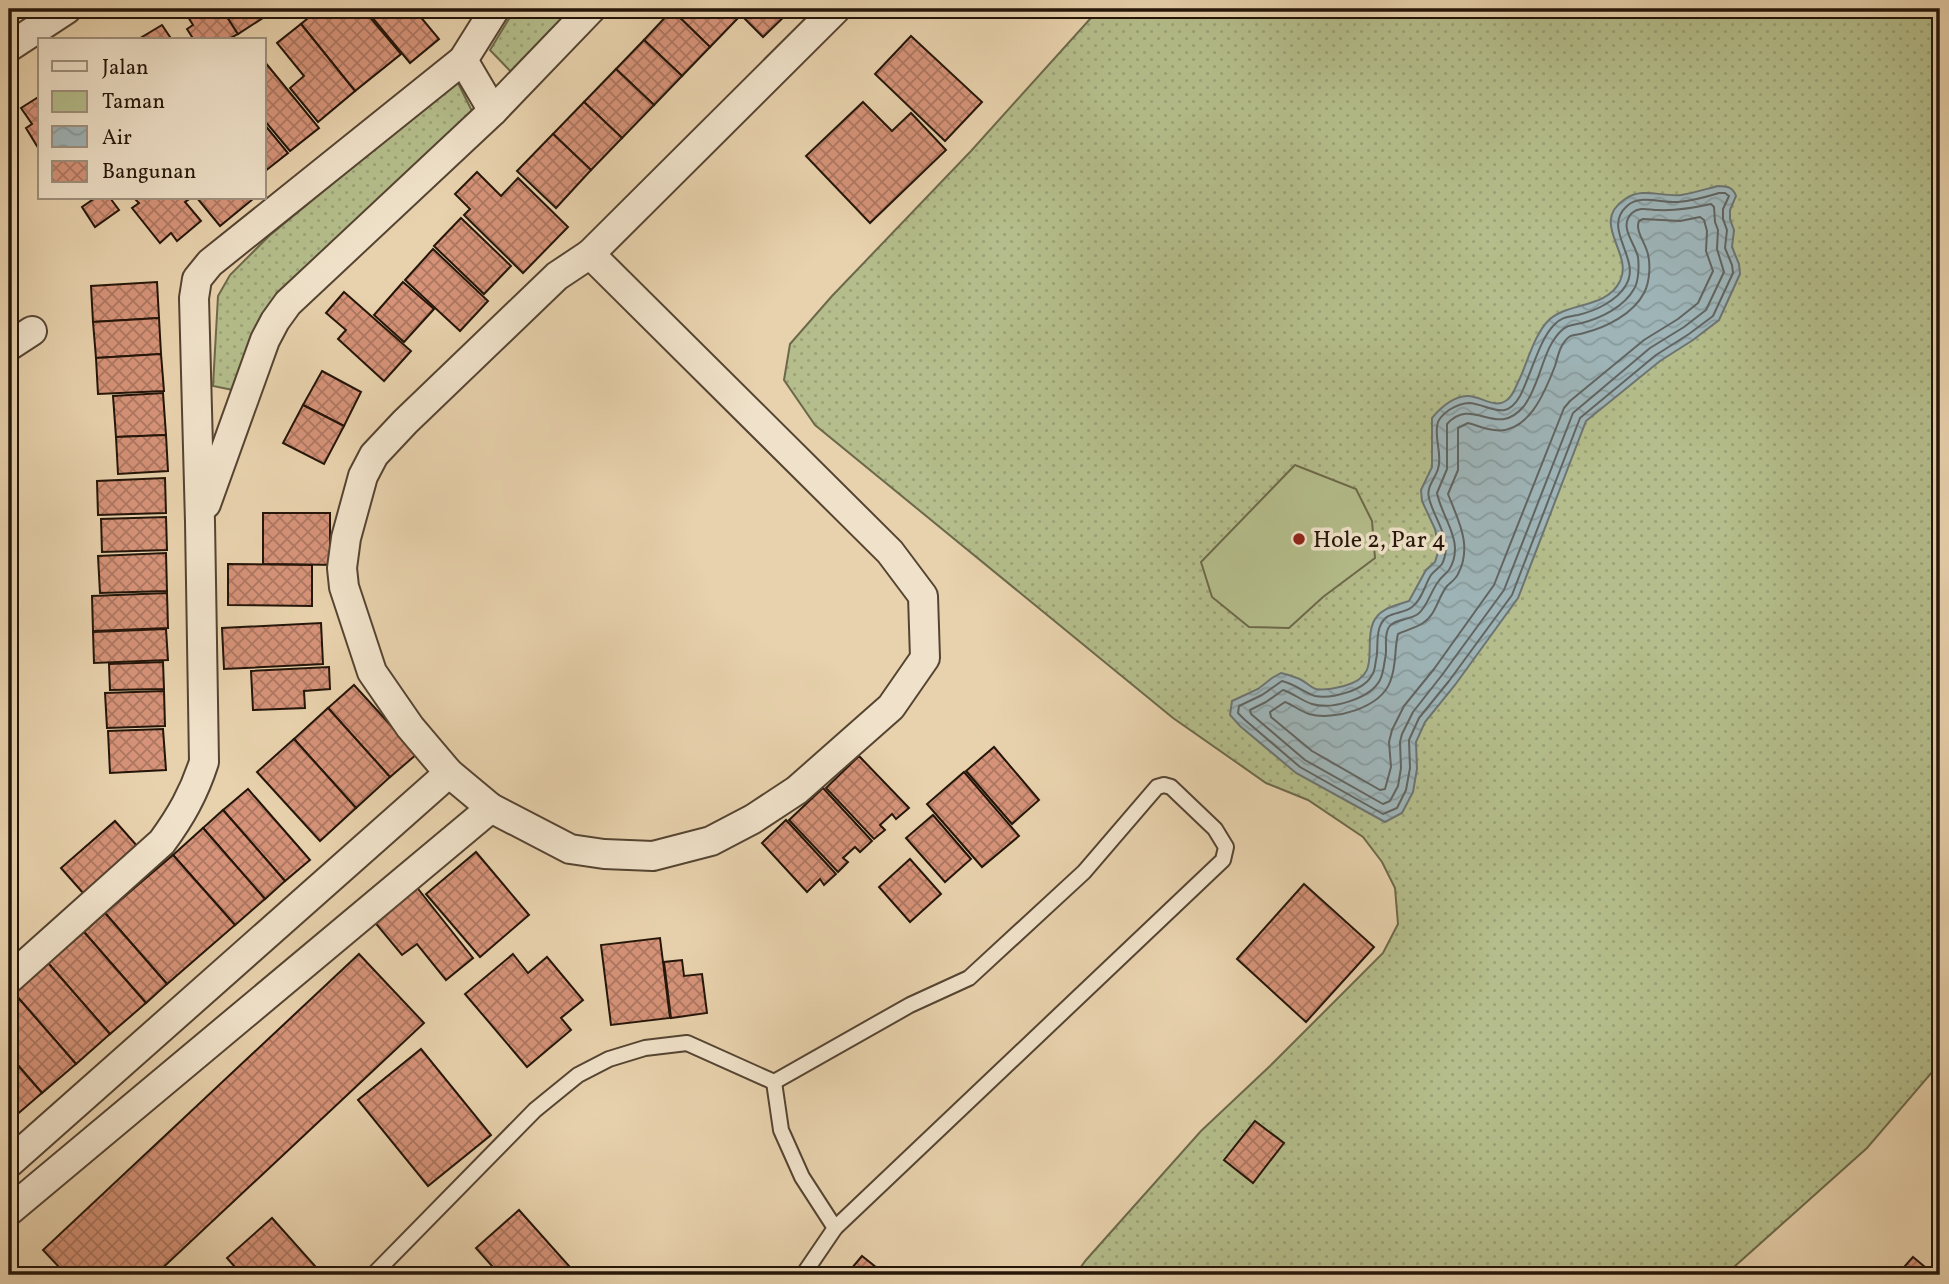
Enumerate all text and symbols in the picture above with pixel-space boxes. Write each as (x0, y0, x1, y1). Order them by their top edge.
legend (38, 38, 266, 200)
text: Jalan (102, 54, 149, 83)
text: Taman (102, 88, 165, 117)
text: Air (102, 124, 132, 153)
text: Bangunan (102, 158, 196, 187)
place label: Hole 2, Par 4 (1313, 524, 1446, 558)
marker: Hole 2, Par 4 (1291, 531, 1307, 547)

